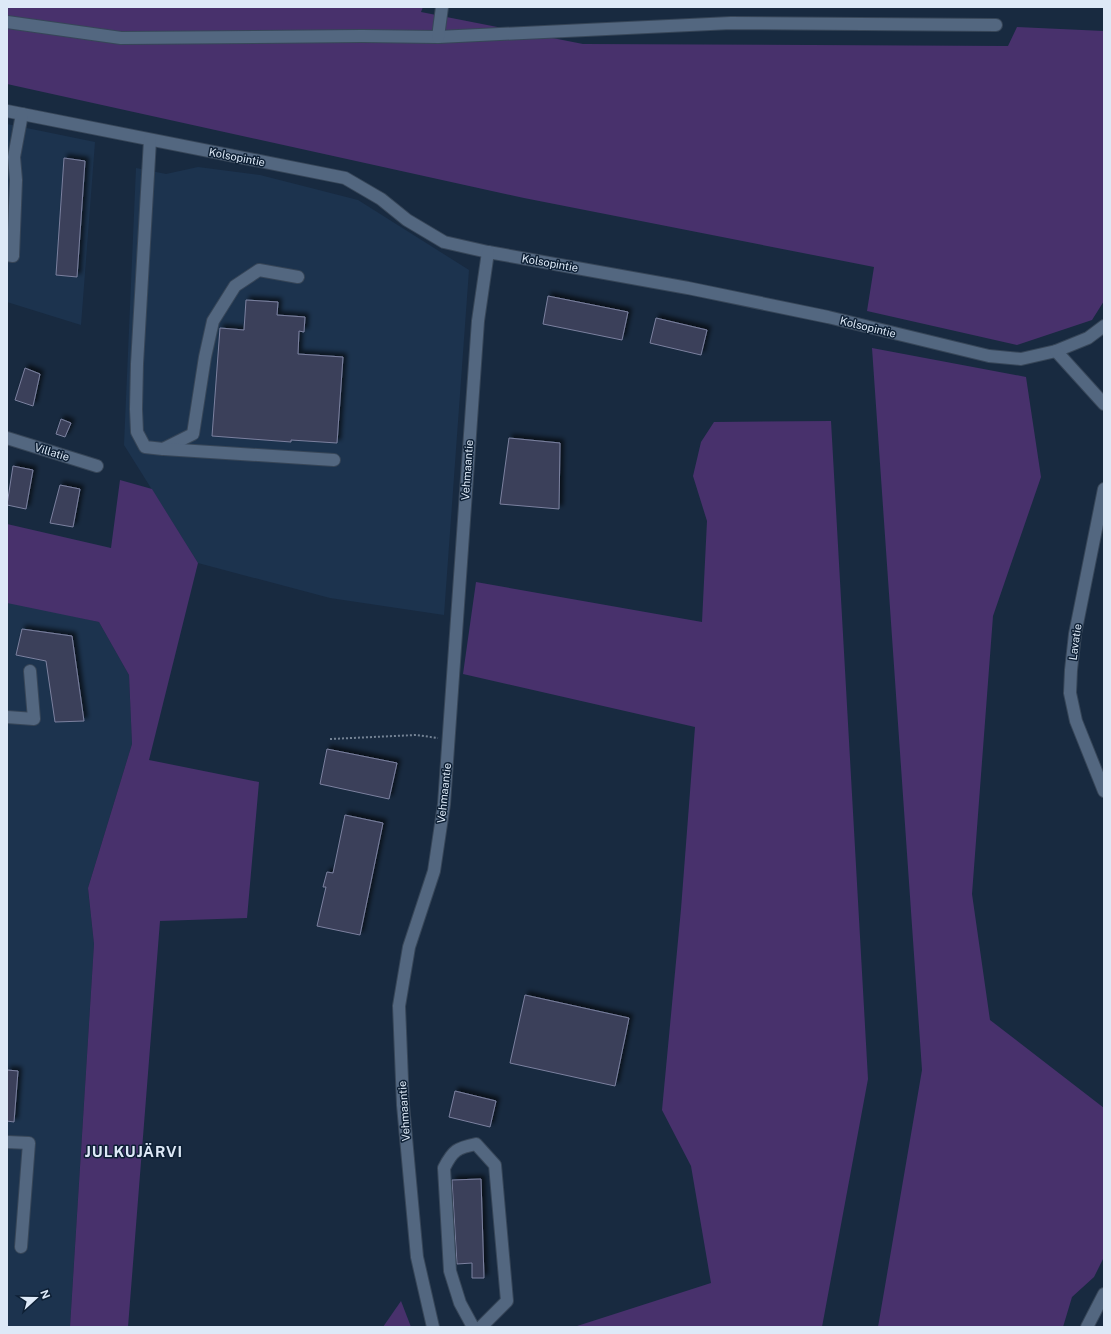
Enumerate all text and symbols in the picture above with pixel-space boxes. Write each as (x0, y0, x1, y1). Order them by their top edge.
street label: Kolsopintie (208, 146, 266, 168)
street label: Kolsopintie (521, 252, 579, 274)
street label: Kolsopintie (839, 314, 897, 340)
street label: Vehmaantie (459, 439, 475, 501)
street label: Villatie (33, 441, 71, 463)
street label: Lavatie (1067, 623, 1083, 661)
street label: Vehmaantie (435, 762, 453, 824)
street label: Vehmaantie (396, 1080, 412, 1142)
district label: JULKUJÄRVI (85, 1143, 183, 1160)
north arrow (16, 1278, 56, 1318)
text: N (38, 1288, 52, 1301)

